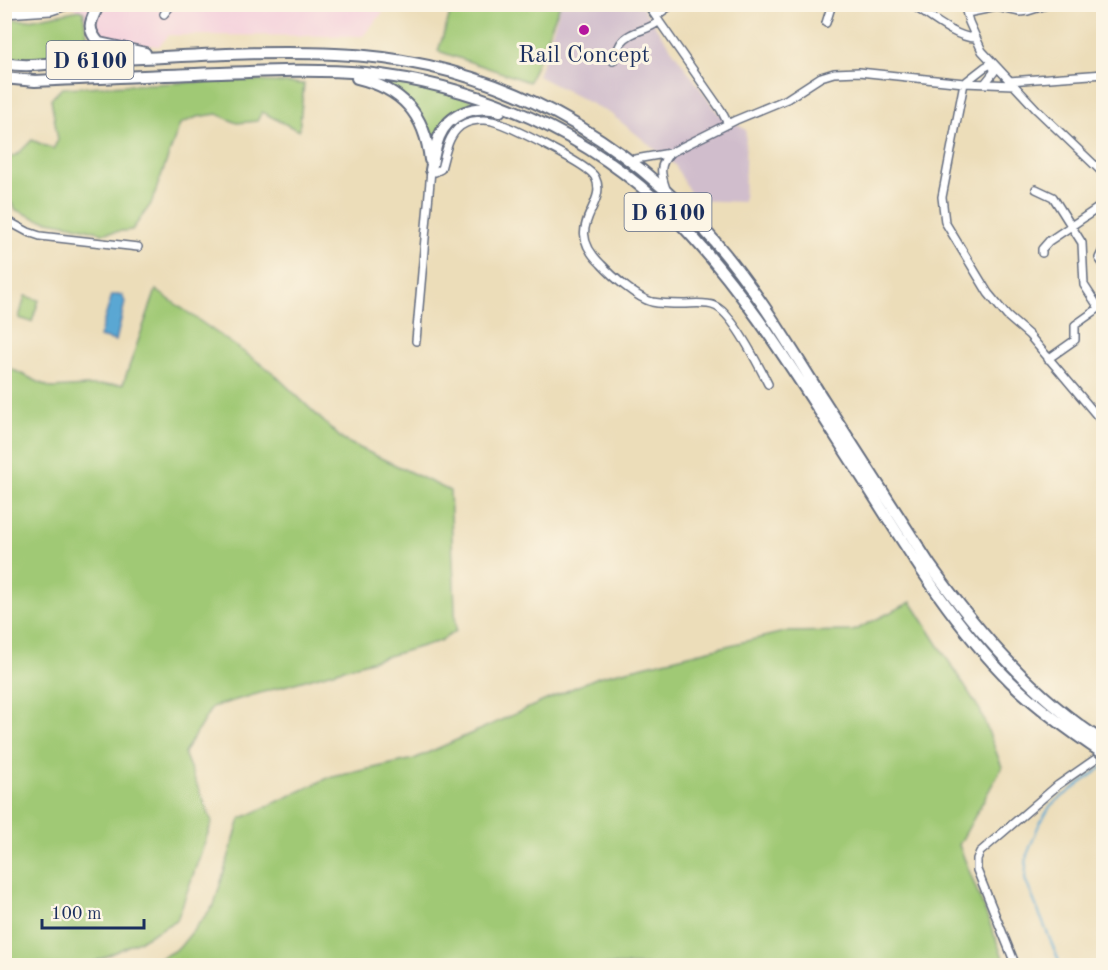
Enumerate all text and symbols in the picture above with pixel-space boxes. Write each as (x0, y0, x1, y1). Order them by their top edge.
marker: Rail Concept (577, 23, 591, 37)
road number: D 6100 (46, 41, 134, 79)
place label: Rail Concept (518, 44, 650, 68)
road number: D 6100 (624, 193, 712, 231)
scale bar (42, 892, 144, 930)
text: 100 m (51, 905, 102, 923)

